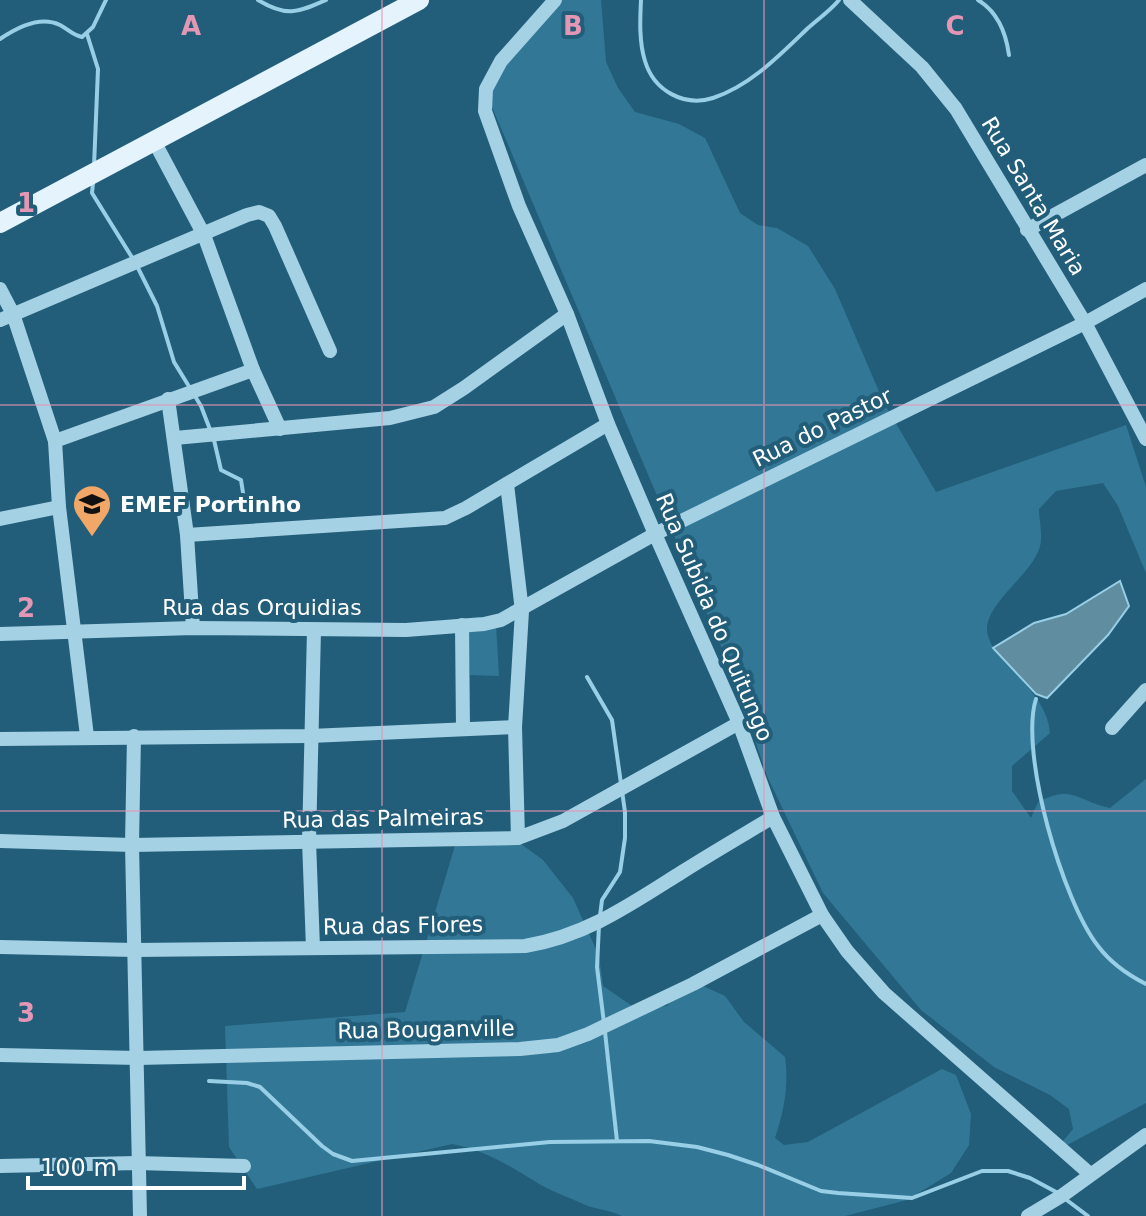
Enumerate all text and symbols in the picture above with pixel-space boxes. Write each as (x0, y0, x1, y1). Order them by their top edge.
text: A (181, 11, 201, 41)
text: B (563, 11, 583, 41)
text: C (945, 11, 965, 41)
street label: Rua Santa Maria (976, 113, 1091, 280)
text: 1 (17, 188, 35, 218)
street label: Rua do Pastor (749, 383, 897, 472)
school or university icon: EMEF Portinho (71, 483, 113, 538)
street label: Rua Subida do Quitungo (651, 489, 778, 745)
place label: EMEF Portinho (120, 492, 301, 517)
text: 2 (17, 593, 35, 623)
street label: Rua das Orquidias (162, 595, 362, 620)
street label: Rua das Palmeiras (282, 804, 484, 833)
street label: Rua das Flores (323, 912, 483, 939)
text: 3 (17, 998, 35, 1028)
street label: Rua Bouganville (337, 1015, 515, 1044)
scale bar (28, 1140, 244, 1190)
text: 100 m (40, 1154, 117, 1182)

